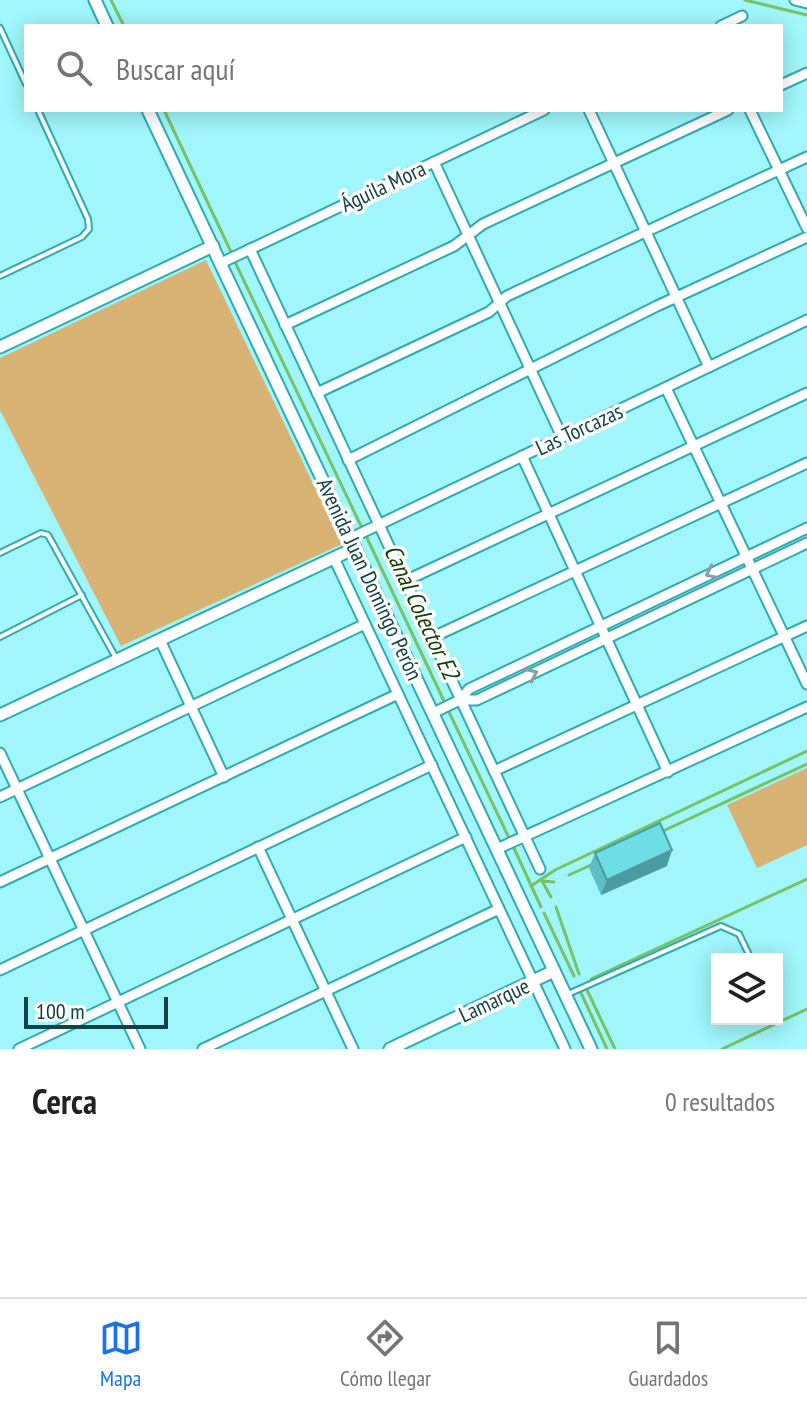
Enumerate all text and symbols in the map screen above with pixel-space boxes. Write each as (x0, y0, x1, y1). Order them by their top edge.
search box (24, 24, 783, 112)
icon: search (52, 46, 96, 90)
text: Buscar aquí (116, 49, 235, 88)
street label: Águila Mora (336, 154, 430, 218)
street label: Las Torcazas (531, 397, 627, 461)
street label: Avenida Juan Domingo Perón (311, 473, 429, 685)
water label: Canal Colector E2 (377, 540, 468, 686)
one-way arrow (705, 563, 720, 579)
one-way arrow (524, 668, 538, 684)
map controls (711, 953, 783, 1025)
button: layers (711, 953, 783, 1025)
street label: Lamarque (454, 971, 534, 1029)
scale bar (24, 993, 168, 1029)
text: 100 m (36, 997, 85, 1025)
text: Cerca (32, 1079, 97, 1123)
text: 0 resultados (665, 1085, 775, 1118)
tab: Mapa (99, 1316, 143, 1392)
tab: Cómo llegar (340, 1316, 431, 1392)
tab: Guardados (628, 1316, 708, 1392)

